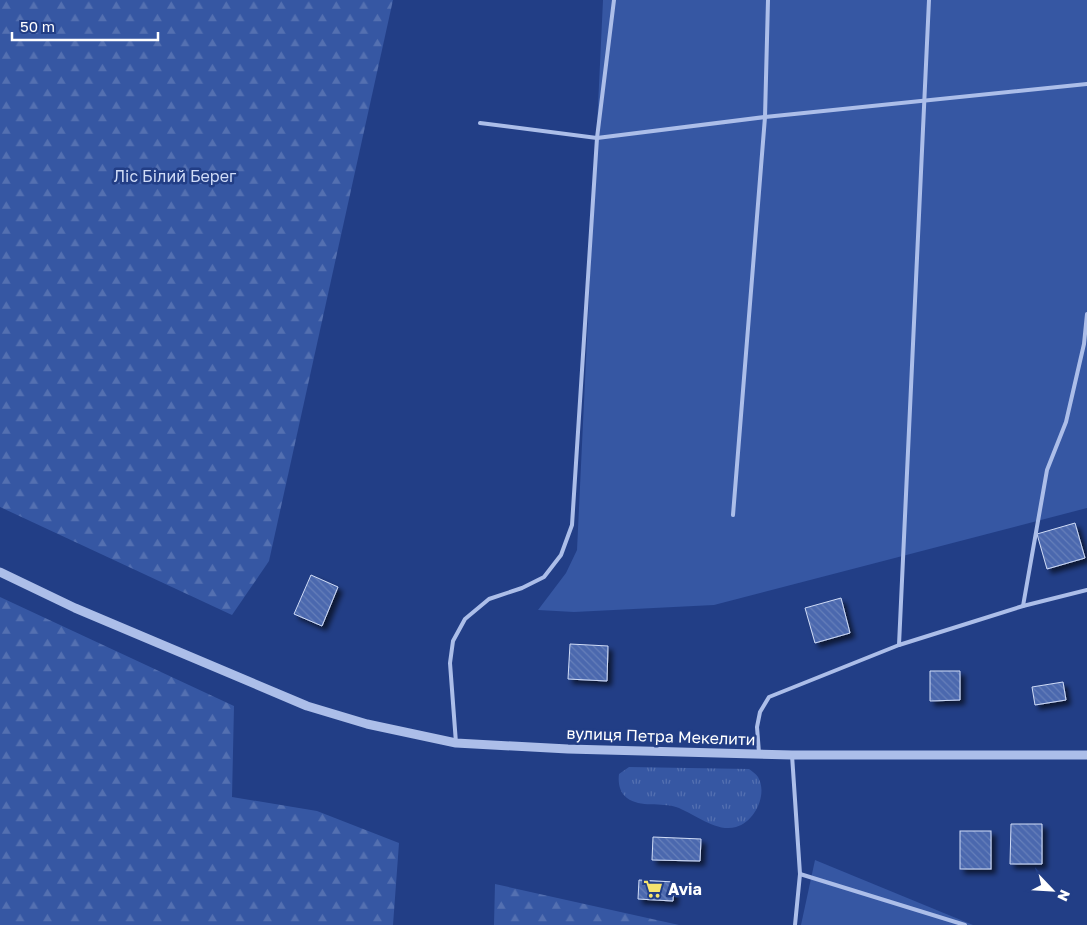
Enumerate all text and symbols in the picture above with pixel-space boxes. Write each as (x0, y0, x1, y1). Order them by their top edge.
scale bar (12, 10, 159, 42)
text: 50 m (20, 17, 55, 35)
park label: Ліс Білий Берег (114, 166, 237, 186)
street label: вулиця Петра Мекелити (566, 723, 756, 749)
north arrow (1027, 865, 1077, 915)
supermarket icon: Avia (642, 878, 664, 900)
place label: Avia (668, 879, 702, 899)
text: N (1054, 887, 1074, 904)

